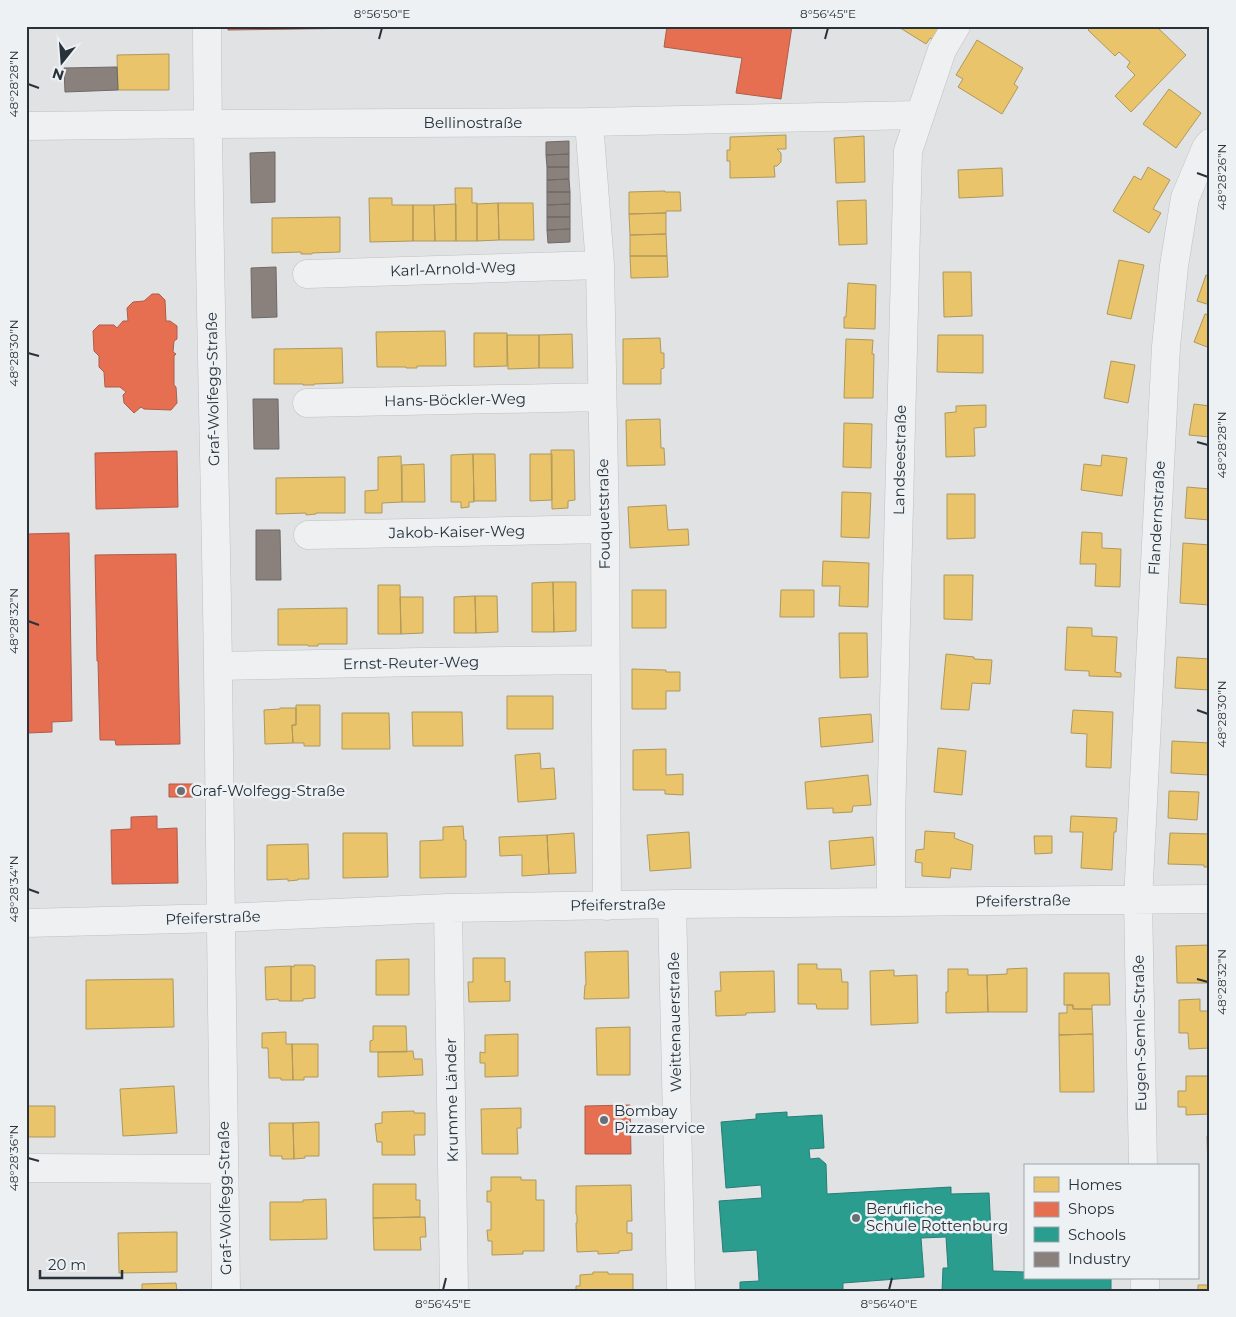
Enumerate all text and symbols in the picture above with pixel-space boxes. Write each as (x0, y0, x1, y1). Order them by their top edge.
text: 8°56'50"E (354, 6, 410, 21)
text: 8°56'45"E (800, 6, 856, 21)
north arrow (38, 38, 88, 88)
text: 48°28'28"N (6, 50, 21, 118)
text: N (50, 64, 66, 85)
street label: Bellinostraße (424, 113, 522, 132)
text: 48°28'26"N (1214, 144, 1229, 210)
street label: Karl-Arnold-Weg (390, 257, 516, 280)
street label: Graf-Wolfegg-Straße (202, 312, 223, 466)
text: 48°28'30"N (6, 319, 21, 387)
street label: Hans-Böckler-Weg (384, 389, 526, 410)
street label: Landseestraße (889, 405, 910, 515)
text: 48°28'28"N (1214, 411, 1229, 479)
street label: Fouquetstraße (593, 458, 614, 570)
street label: Flandernstraße (1144, 460, 1169, 576)
street label: Jakob-Kaiser-Weg (388, 521, 525, 542)
text: 48°28'32"N (6, 588, 21, 654)
street label: Ernst-Reuter-Weg (343, 652, 479, 673)
text: 48°28'30"N (1214, 680, 1229, 748)
place label: Graf-Wolfegg-Straße (191, 781, 345, 800)
marker: Graf-Wolfegg-Straße (175, 785, 187, 797)
text: 48°28'34"N (6, 856, 21, 922)
street label: Pfeiferstraße (975, 890, 1071, 911)
street label: Pfeiferstraße (570, 894, 666, 915)
street label: Pfeiferstraße (165, 906, 261, 929)
text: 48°28'32"N (1214, 949, 1229, 1015)
street label: Weittenauerstraße (664, 952, 685, 1092)
street label: Eugen-Semle-Straße (1129, 955, 1150, 1111)
street label: Krumme Länder (441, 1038, 462, 1162)
place label: Bombay Pizzaservice (614, 1101, 705, 1137)
marker: Bombay Pizzaservice (598, 1114, 610, 1126)
street label: Graf-Wolfegg-Straße (214, 1121, 235, 1275)
text: 48°28'36"N (6, 1125, 21, 1191)
legend (1024, 1164, 1198, 1280)
text: Homes (1068, 1175, 1122, 1194)
place label: Berufliche Schule Rottenburg (866, 1199, 1008, 1235)
text: Shops (1068, 1199, 1114, 1218)
marker: Berufliche Schule Rottenburg (850, 1212, 862, 1224)
text: Schools (1068, 1225, 1126, 1244)
scale bar (40, 1247, 122, 1279)
text: Industry (1068, 1249, 1131, 1268)
text: 20 m (48, 1255, 86, 1274)
text: 8°56'45"E (415, 1296, 471, 1311)
text: 8°56'40"E (860, 1296, 918, 1311)

